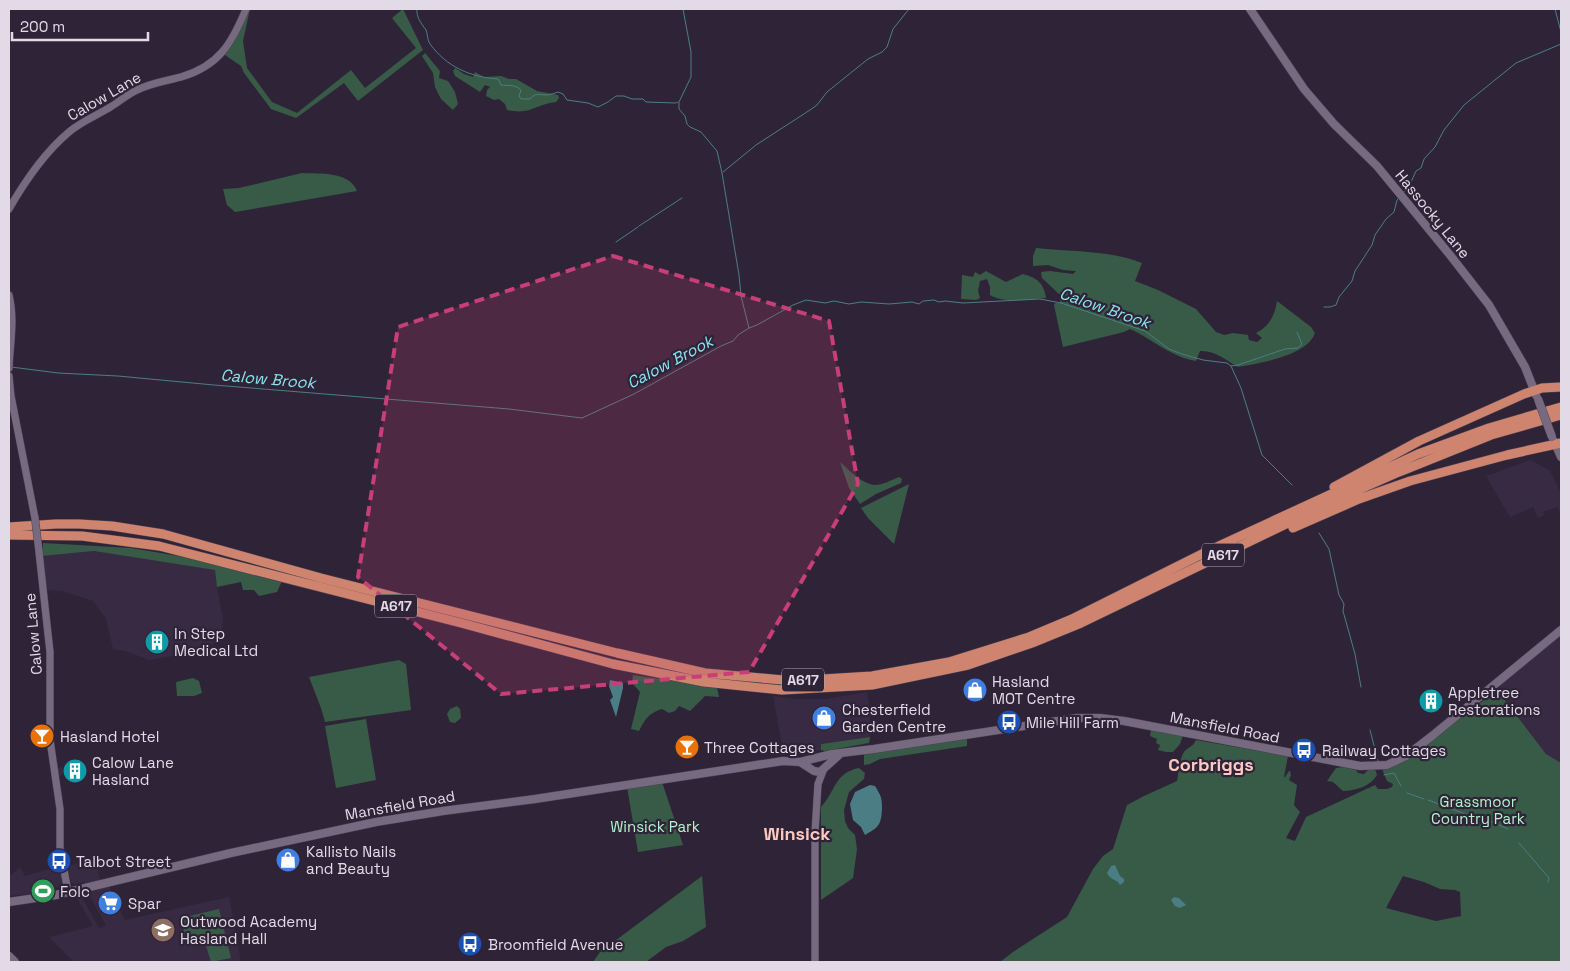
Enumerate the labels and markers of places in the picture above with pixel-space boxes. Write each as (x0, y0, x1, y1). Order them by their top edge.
place label: In Step Medical Ltd (174, 624, 258, 660)
building icon: In Step Medical Ltd (144, 629, 170, 655)
place label: Hasland MOT Centre (992, 672, 1076, 708)
shop icon: Hasland MOT Centre (962, 677, 988, 703)
place label: Appletree Restorations (1448, 683, 1541, 719)
building icon: Appletree Restorations (1418, 688, 1444, 714)
place label: Chesterfield Garden Centre (842, 700, 946, 736)
shop icon: Chesterfield Garden Centre (811, 705, 837, 731)
bus stop icon: Mile Hill Farm (996, 709, 1022, 735)
place label: Mile Hill Farm (1026, 713, 1119, 732)
bar icon: Hasland Hotel (29, 723, 55, 749)
place label: Hasland Hotel (60, 727, 159, 746)
bar icon: Three Cottages (674, 734, 700, 760)
bus stop icon: Railway Cottages (1291, 737, 1317, 763)
place label: Three Cottages (704, 738, 815, 757)
place label: Railway Cottages (1322, 741, 1446, 760)
place label: Calow Lane Hasland (92, 753, 174, 789)
building icon: Calow Lane Hasland (62, 758, 88, 784)
place label: Kallisto Nails and Beauty (306, 842, 396, 878)
shop icon: Kallisto Nails and Beauty (275, 847, 301, 873)
bus stop icon: Talbot Street (46, 848, 72, 874)
place label: Talbot Street (76, 852, 171, 871)
sports icon: Folc (30, 878, 56, 904)
place label: Folc (60, 882, 90, 901)
supermarket icon: Spar (97, 890, 123, 916)
place label: Spar (128, 894, 161, 913)
place label: Outwood Academy Hasland Hall (180, 912, 317, 948)
school or university icon: Outwood Academy Hasland Hall (150, 917, 176, 943)
bus stop icon: Broomfield Avenue (457, 931, 483, 957)
place label: Broomfield Avenue (488, 935, 623, 954)

